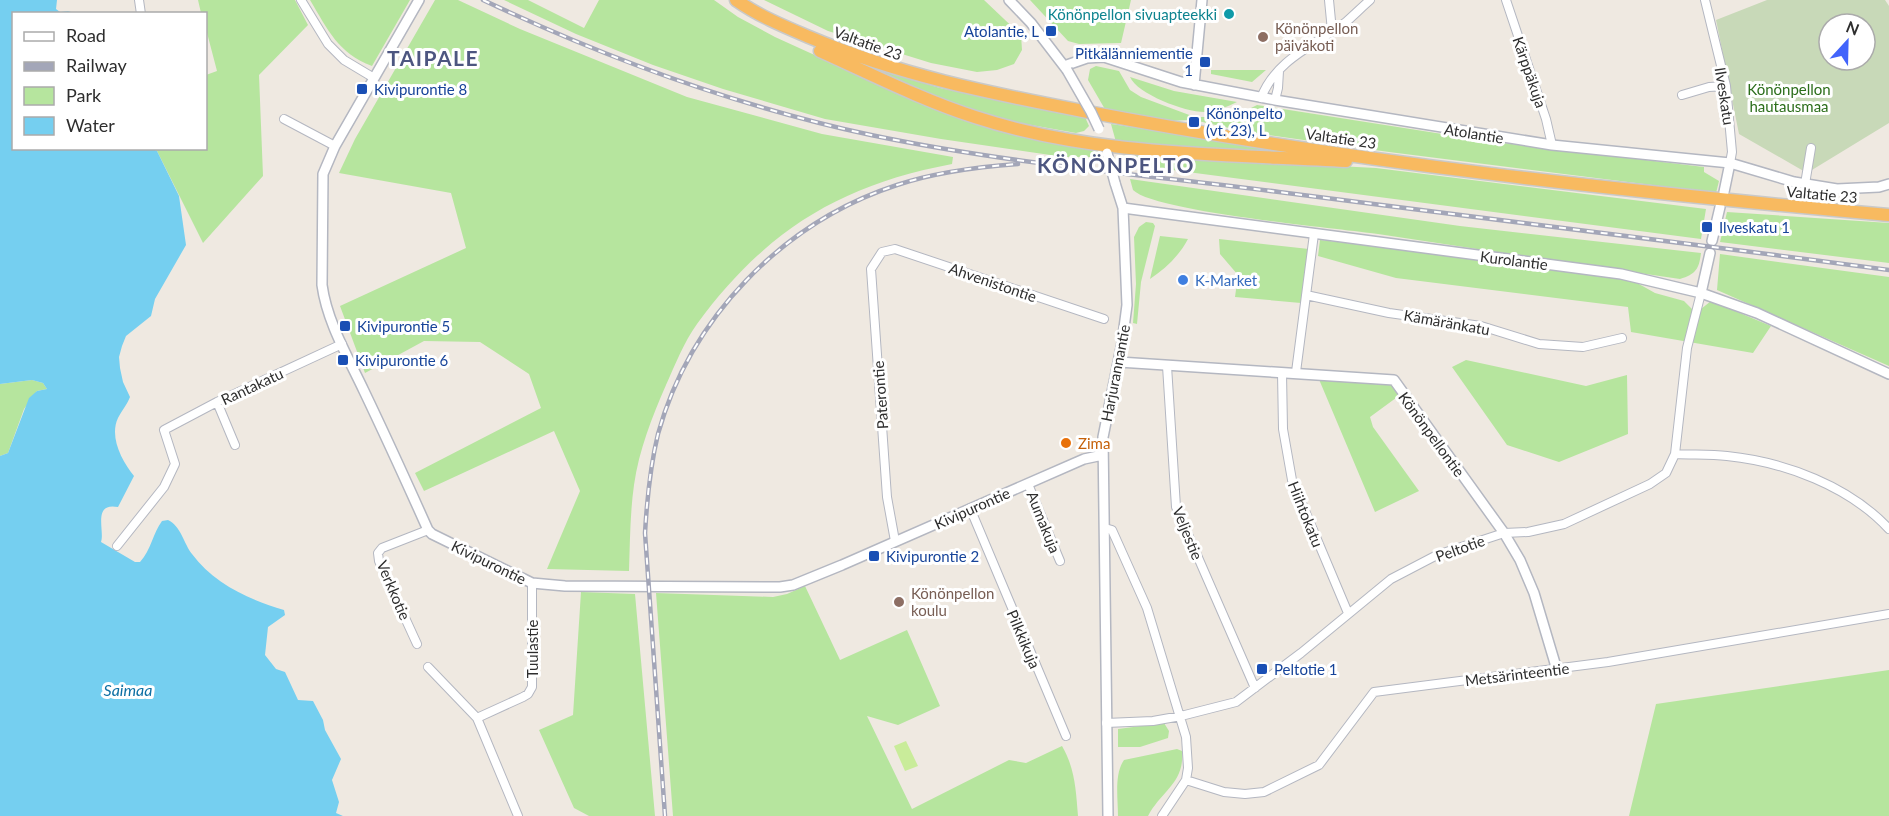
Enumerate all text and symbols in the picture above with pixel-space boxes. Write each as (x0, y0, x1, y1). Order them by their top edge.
place label: Könönpellon sivuapteekki (1048, 5, 1217, 23)
marker: Könönpellon sivuapteekki (1222, 7, 1236, 21)
legend (12, 12, 207, 150)
north arrow (1817, 12, 1877, 72)
text: N (1844, 17, 1862, 39)
place label: Könönpellon päiväkoti (1275, 19, 1358, 54)
street label: Valtatie 23 (831, 22, 905, 64)
place label: Atolantie, L (964, 22, 1039, 40)
text: Road (66, 24, 106, 46)
marker: Atolantie, L (1044, 24, 1058, 38)
marker: Könönpellon päiväkoti (1256, 30, 1270, 44)
street label: Kärppäkuja (1509, 34, 1551, 110)
place label: Pitkälänniementie 1 (1075, 44, 1193, 79)
district label: TAIPALE (387, 45, 479, 70)
text: Railway (66, 54, 127, 76)
marker: Pitkälänniementie 1 (1198, 55, 1212, 69)
street label: Ilveskatu (1712, 66, 1738, 126)
place label: Kivipurontie 8 (374, 80, 467, 98)
park label: Könönpellon hautausmaa (1747, 80, 1831, 115)
marker: Kivipurontie 8 (355, 82, 369, 96)
text: Park (66, 84, 102, 106)
place label: Könönpelto (vt. 23), L (1206, 104, 1283, 139)
text: Water (66, 114, 115, 136)
marker: Könönpelto (vt. 23), L (1187, 115, 1201, 129)
street label: Atolantie (1443, 119, 1505, 147)
street label: Valtatie 23 (1305, 124, 1377, 152)
district label: KÖNÖNPELTO (1037, 152, 1195, 177)
street label: Valtatie 23 (1786, 182, 1858, 206)
place label: Ilveskatu 1 (1719, 218, 1790, 236)
marker: Ilveskatu 1 (1700, 220, 1714, 234)
street label: Kurolantie (1479, 247, 1549, 273)
street label: Ahvenistontie (947, 259, 1039, 305)
place label: K-Market (1195, 271, 1258, 289)
marker: K-Market (1176, 273, 1190, 287)
street label: Kämäränkatu (1403, 306, 1491, 338)
place label: Kivipurontie 5 (357, 317, 450, 335)
marker: Kivipurontie 5 (338, 319, 352, 333)
street label: Harjurannantie (1097, 323, 1133, 423)
place label: Kivipurontie 6 (355, 351, 449, 369)
marker: Kivipurontie 6 (336, 353, 350, 367)
street label: Paterontie (869, 360, 891, 430)
street label: Rantakatu (218, 364, 286, 408)
street label: Könönpellontie (1395, 388, 1469, 480)
place label: Zima (1078, 434, 1110, 452)
marker: Zima (1059, 436, 1073, 450)
street label: Hiihtokatu (1285, 478, 1327, 550)
street label: Kivipurontie (931, 483, 1013, 533)
street label: Aumakuja (1023, 488, 1065, 556)
street label: Veljestie (1169, 504, 1207, 562)
street label: Peltotie (1433, 531, 1487, 565)
street label: Kivipurontie (449, 536, 529, 588)
place label: Kivipurontie 2 (886, 547, 979, 565)
marker: Kivipurontie 2 (867, 549, 881, 563)
street label: Verkkotie (373, 558, 415, 622)
place label: Könönpellon koulu (911, 584, 994, 619)
marker: Könönpellon koulu (892, 595, 906, 609)
street label: Pilkkikuja (1004, 607, 1044, 671)
street label: Tuulastie (523, 620, 541, 678)
street label: Metsärinteentie (1464, 659, 1570, 689)
place label: Peltotie 1 (1274, 660, 1337, 678)
marker: Peltotie 1 (1255, 662, 1269, 676)
water label: Saimaa (104, 680, 152, 699)

